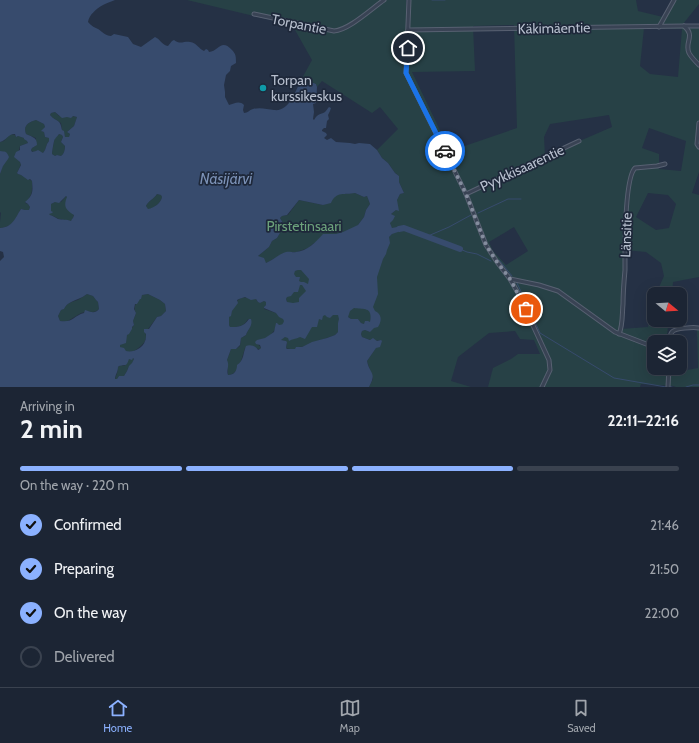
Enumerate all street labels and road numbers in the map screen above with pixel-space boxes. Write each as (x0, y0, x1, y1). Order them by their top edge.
street label: Torpantie (270, 10, 328, 38)
street label: Käkimäentie (518, 18, 590, 38)
street label: Pyykkisaarentie (477, 141, 567, 195)
street label: Länsitie (616, 212, 636, 258)

